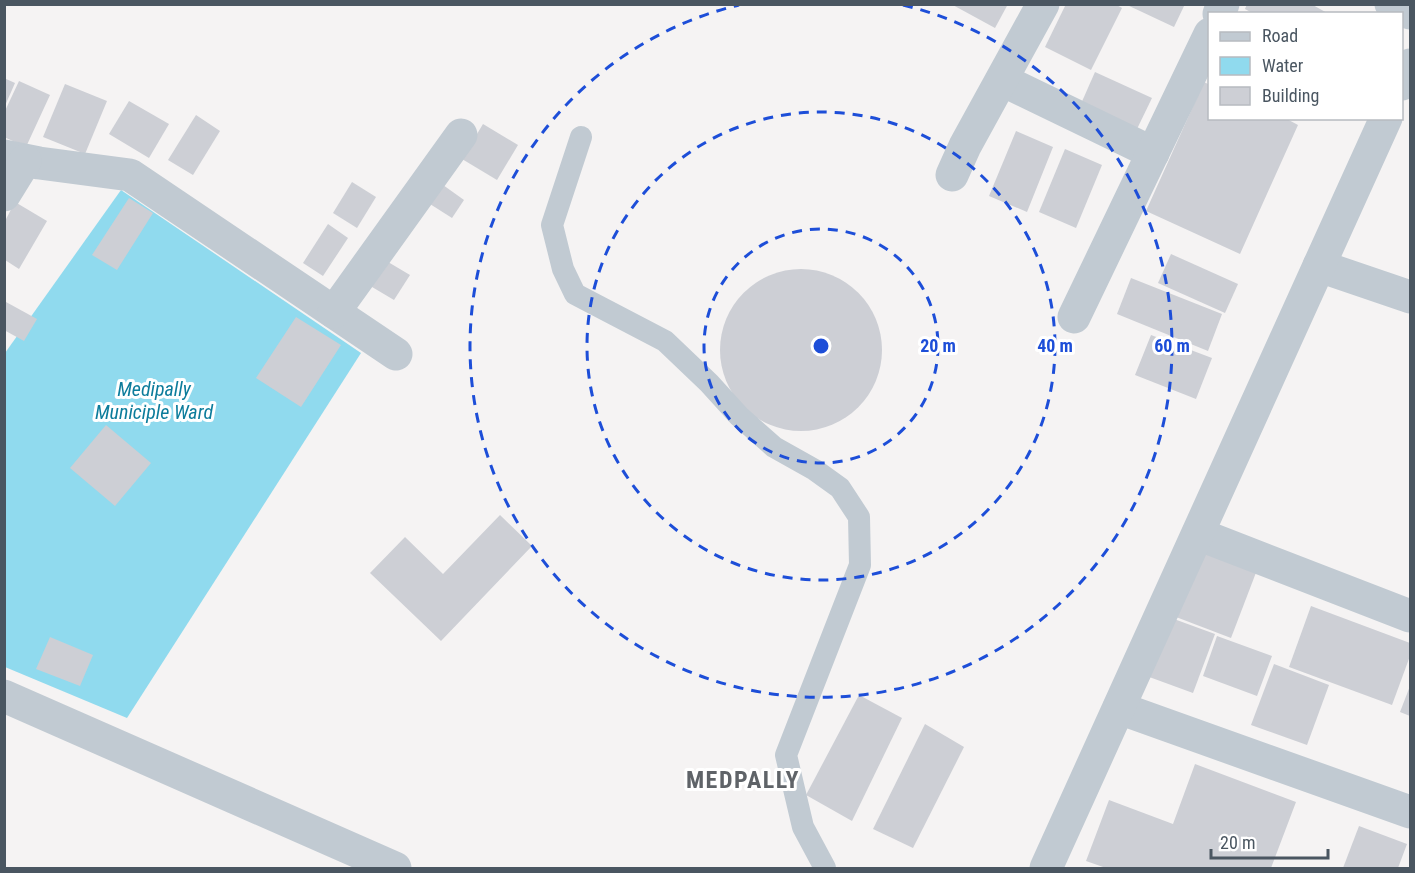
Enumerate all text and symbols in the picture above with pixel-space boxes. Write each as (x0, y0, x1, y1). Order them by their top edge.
legend (1208, 12, 1403, 120)
text: Road (1262, 25, 1298, 46)
text: Water (1262, 55, 1304, 76)
text: Building (1262, 85, 1319, 106)
text: 20 m (920, 335, 956, 356)
text: 40 m (1037, 335, 1073, 356)
text: 60 m (1154, 335, 1190, 356)
centre of rings (811, 336, 831, 356)
water label: Medipally Municiple Ward (95, 377, 213, 424)
district label: MEDPALLY (686, 766, 800, 794)
scale bar (1211, 822, 1328, 860)
text: 20 m (1220, 832, 1255, 853)

